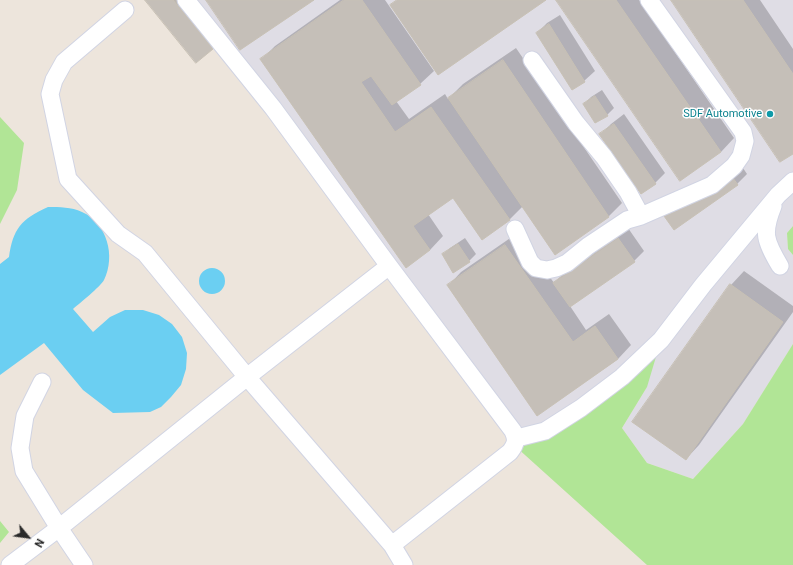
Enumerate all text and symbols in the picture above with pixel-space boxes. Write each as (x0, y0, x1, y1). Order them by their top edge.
place label: SDF Automotive (683, 107, 762, 121)
marker: SDF Automotive (765, 109, 775, 119)
north arrow (8, 517, 48, 557)
text: N (31, 537, 47, 550)

